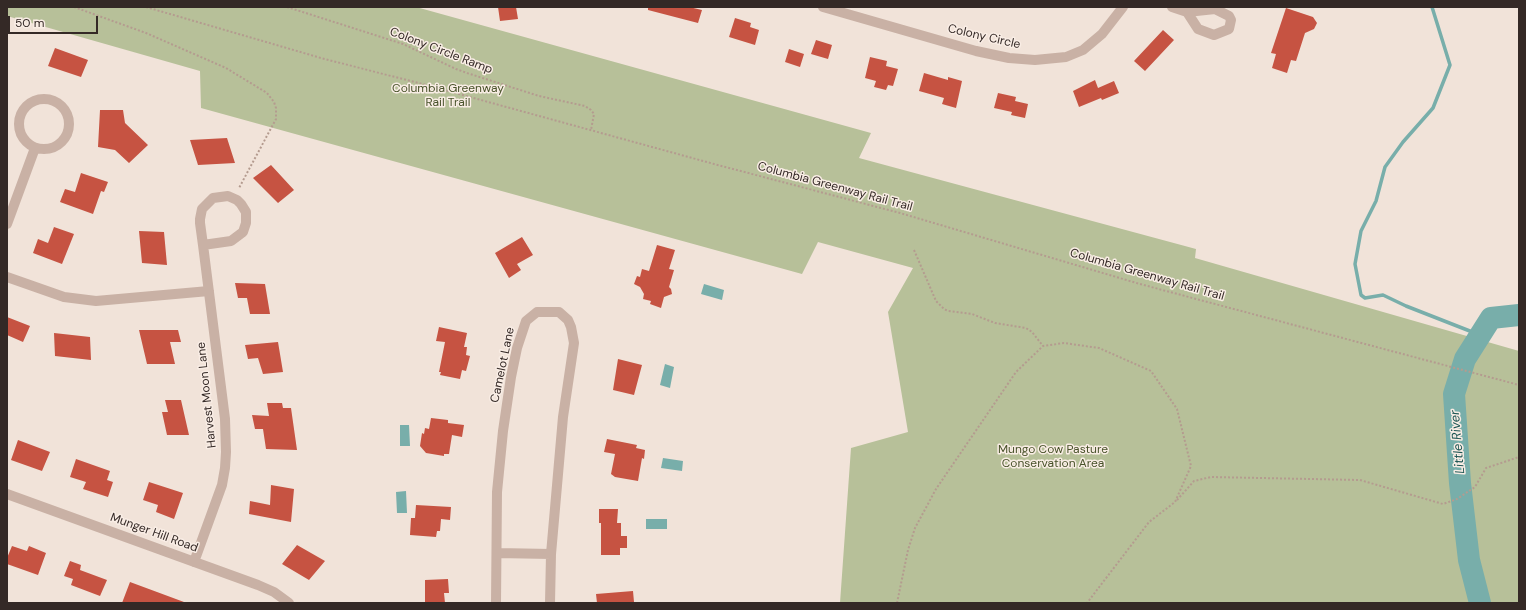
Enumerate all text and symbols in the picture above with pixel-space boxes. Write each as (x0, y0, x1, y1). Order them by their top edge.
scale bar (10, 8, 100, 34)
text: 50 m (15, 15, 44, 31)
street label: Colony Circle (946, 22, 1022, 52)
street label: Colony Circle Ramp (388, 25, 494, 77)
park label: Columbia Greenway Rail Trail (392, 82, 504, 110)
street label: Columbia Greenway Rail Trail (756, 159, 914, 215)
street label: Columbia Greenway Rail Trail (1068, 246, 1226, 304)
street label: Camelot Lane (488, 326, 518, 404)
street label: Harvest Moon Lane (194, 341, 220, 449)
water label: Little River (1447, 409, 1469, 475)
park label: Mungo Cow Pasture Conservation Area (998, 443, 1108, 471)
street label: Munger Hill Road (108, 510, 200, 556)

